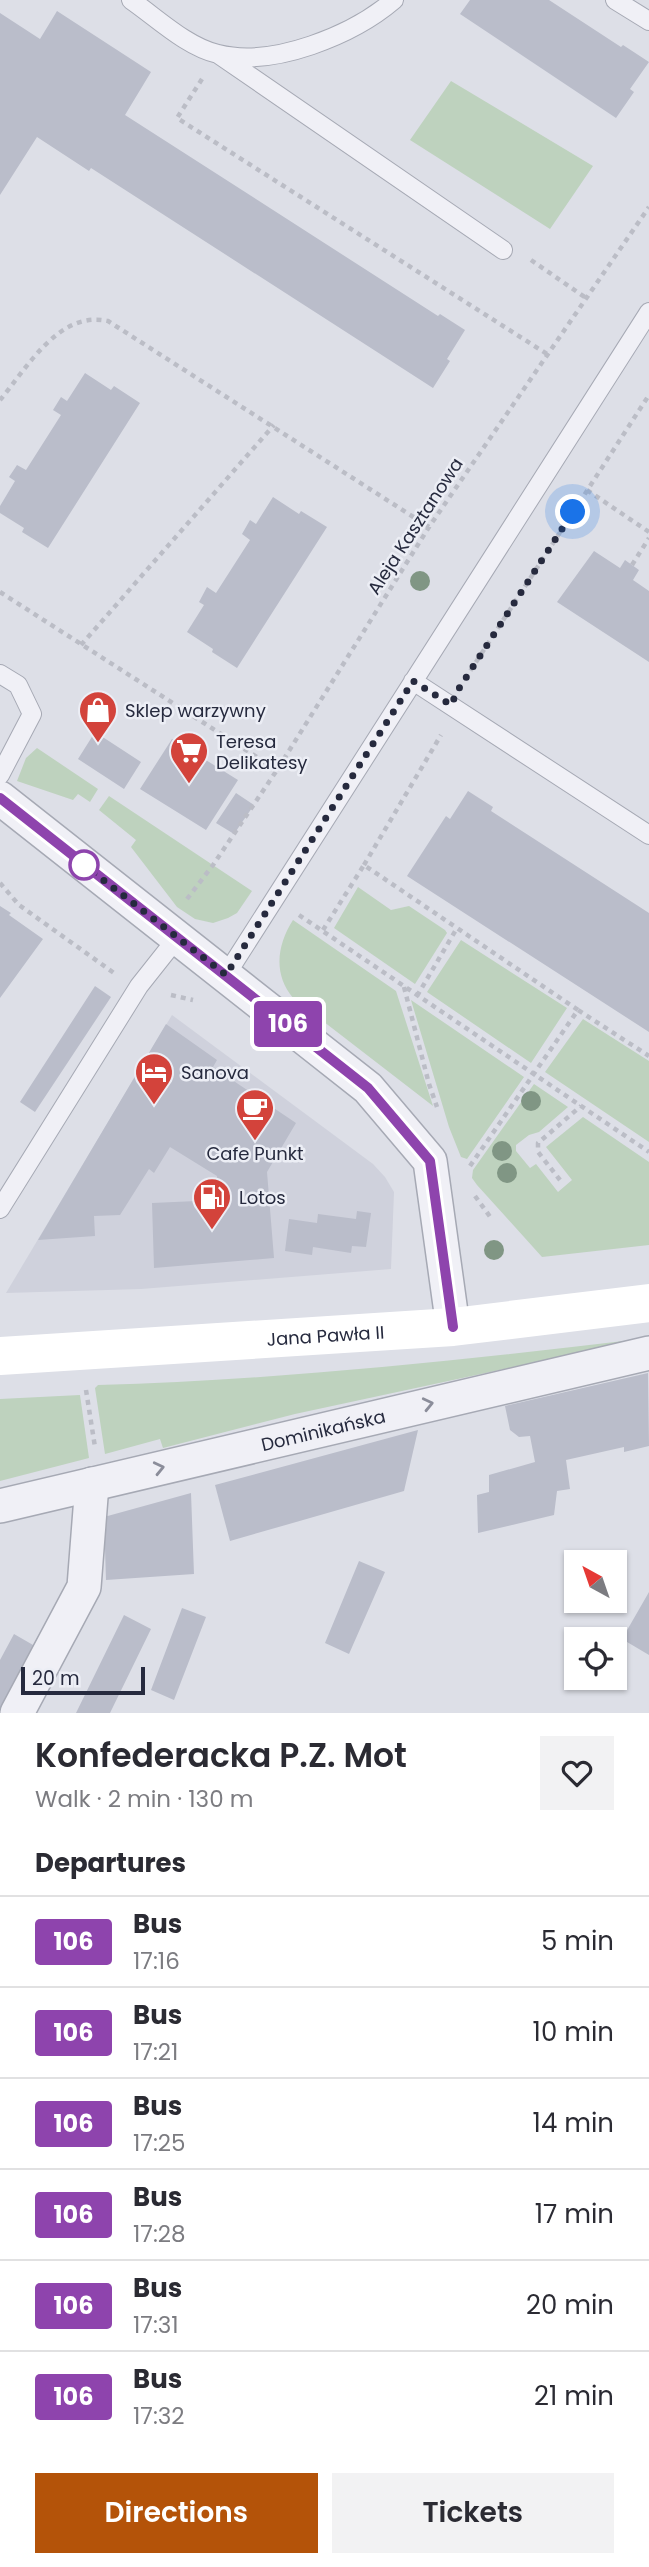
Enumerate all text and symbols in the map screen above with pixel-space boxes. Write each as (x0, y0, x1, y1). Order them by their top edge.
street label: Aleja Kasztanowa (361, 453, 469, 599)
your location (555, 494, 590, 529)
shop icon: Sklep warzywny (77, 689, 119, 744)
place label: Sklep warzywny (125, 698, 266, 723)
place label: Teresa Delikatesy (216, 729, 307, 775)
supermarket icon: Teresa Delikatesy (168, 730, 210, 785)
unlabelled marker (69, 850, 99, 880)
line badge: 106 (248, 1001, 328, 1047)
text: 106 (268, 1007, 308, 1040)
hotel icon: Sanova (133, 1051, 175, 1106)
place label: Sanova (181, 1060, 249, 1085)
cafe icon: Cafe Punkt (234, 1087, 276, 1142)
place label: Cafe Punkt (206, 1141, 304, 1166)
fuel station icon: Lotos (191, 1176, 233, 1231)
place label: Lotos (239, 1185, 286, 1210)
street label: Jana Pawła II (266, 1319, 385, 1351)
one-way arrow (422, 1398, 434, 1413)
street label: Dominikańska (258, 1403, 388, 1457)
one-way arrow (153, 1462, 165, 1476)
north arrow (564, 1550, 626, 1614)
map controls (564, 1550, 627, 1690)
button: locate (564, 1627, 627, 1690)
scale bar (21, 1664, 145, 1696)
text: 20 m (32, 1665, 80, 1692)
text: Konfederacka P.Z. Mot (35, 1732, 407, 1779)
button: heart (540, 1736, 614, 1810)
text: Walk · 2 min · 130 m (35, 1783, 253, 1815)
text: Departures (35, 1845, 186, 1881)
text: Bus (133, 1906, 182, 1942)
text: 5 min (541, 1923, 614, 1959)
text: 106 (54, 1925, 93, 1958)
text: 17:16 (133, 1945, 180, 1977)
text: Bus (133, 1997, 182, 2033)
text: 10 min (533, 2014, 614, 2050)
text: 106 (54, 2016, 93, 2049)
text: 17:21 (133, 2036, 178, 2068)
text: Bus (133, 2088, 182, 2124)
text: 14 min (533, 2105, 614, 2141)
text: 106 (54, 2107, 93, 2140)
text: 17:25 (133, 2127, 186, 2159)
text: Bus (133, 2179, 182, 2215)
text: 17 min (535, 2196, 614, 2232)
text: 106 (54, 2198, 93, 2231)
text: 17:28 (133, 2218, 186, 2250)
text: Bus (133, 2270, 182, 2306)
text: 20 min (526, 2287, 614, 2323)
text: 106 (54, 2289, 93, 2322)
text: 17:31 (133, 2309, 179, 2341)
text: Bus (133, 2361, 182, 2397)
text: 21 min (534, 2378, 614, 2414)
text: 106 (54, 2380, 93, 2413)
text: 17:32 (133, 2400, 185, 2432)
button: Directions (35, 2473, 318, 2553)
button: Tickets (332, 2473, 614, 2553)

